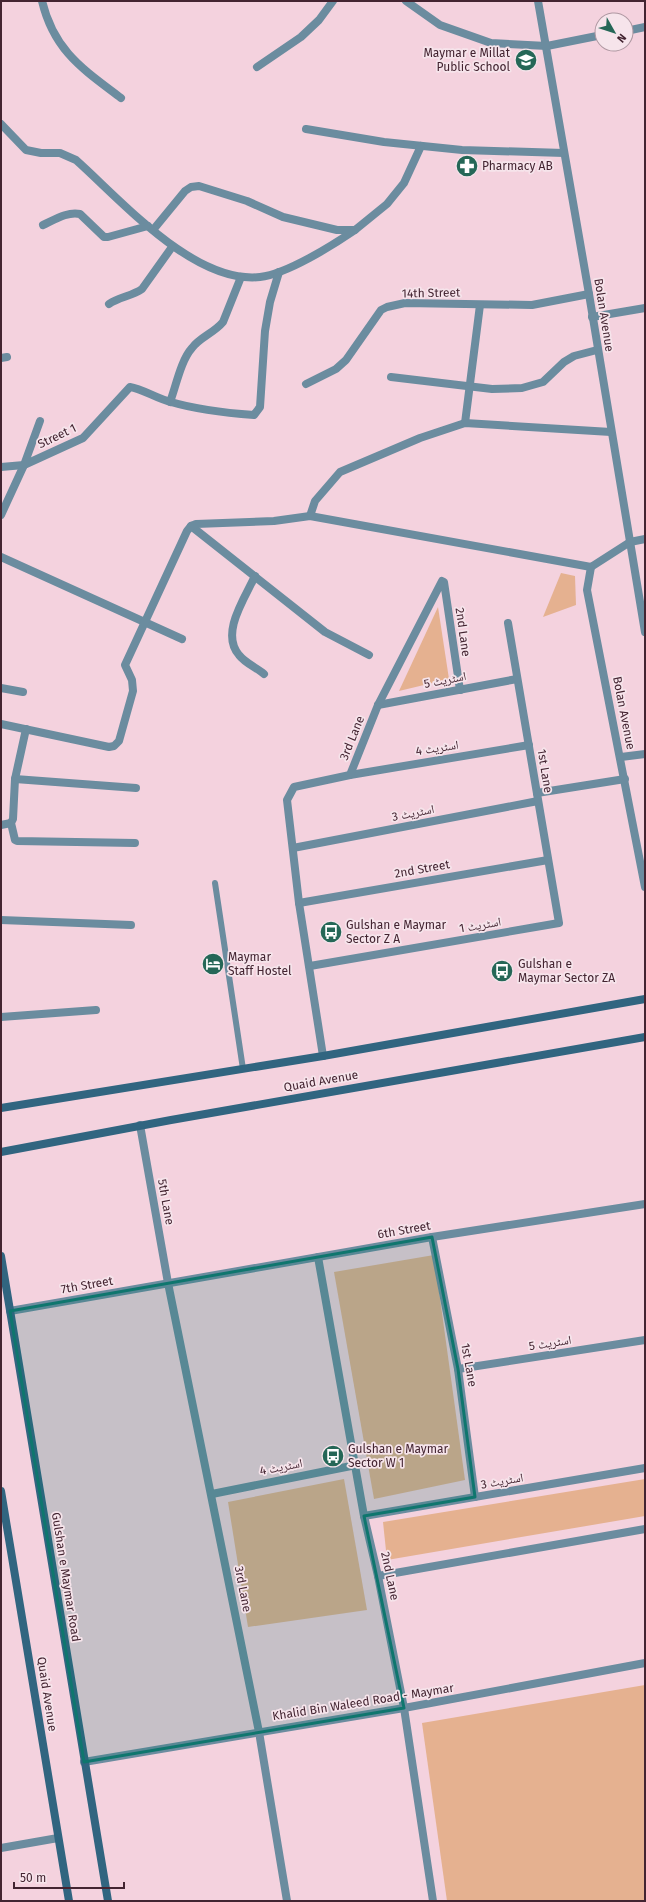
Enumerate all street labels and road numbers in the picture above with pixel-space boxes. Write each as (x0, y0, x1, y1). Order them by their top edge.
street label: Bolan Avenue (591, 277, 617, 353)
street label: 14th Street (402, 285, 461, 301)
street label: Street 1 (36, 421, 78, 451)
street label: 2nd Lane (453, 607, 473, 657)
street label: اسٹریٹ 5 (423, 669, 468, 691)
street label: Bolan Avenue (610, 675, 638, 751)
street label: 3rd Lane (337, 714, 367, 762)
street label: اسٹریٹ 4 (414, 738, 460, 759)
street label: 1st Lane (535, 748, 555, 794)
street label: اسٹریٹ 3 (391, 802, 436, 824)
street label: 2nd Street (393, 857, 451, 881)
street label: اسٹریٹ 1 (458, 914, 502, 936)
street label: Quaid Avenue (283, 1068, 359, 1094)
street label: 5th Lane (155, 1178, 177, 1226)
street label: 6th Street (376, 1218, 432, 1242)
street label: 7th Street (60, 1273, 115, 1296)
street label: اسٹریٹ 5 (528, 1333, 573, 1353)
street label: 1st Lane (458, 1342, 480, 1388)
street label: اسٹریٹ 4 (258, 1456, 304, 1478)
street label: اسٹریٹ 3 (480, 1470, 525, 1492)
street label: Gulshan e Maymar Road (49, 1511, 83, 1643)
street label: 2nd Lane (378, 1550, 402, 1602)
street label: 3rd Lane (232, 1565, 254, 1613)
street label: Quaid Avenue (34, 1656, 60, 1732)
street label: Khalid Bin Waleed Road - Maymar (271, 1681, 455, 1723)

